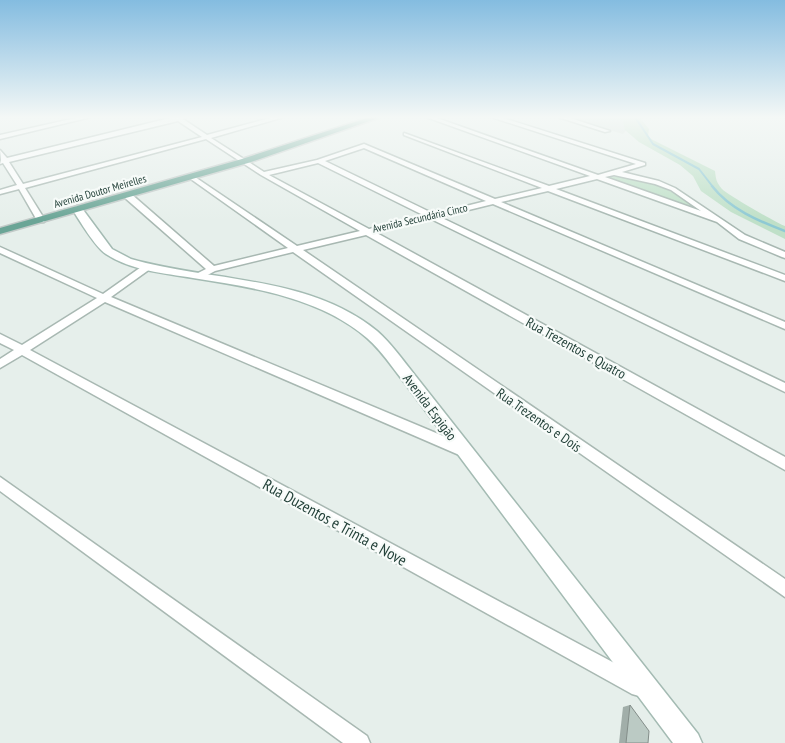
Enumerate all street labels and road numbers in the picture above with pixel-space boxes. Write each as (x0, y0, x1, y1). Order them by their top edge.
street label: Avenida Doutor Meirelles (52, 171, 148, 211)
street label: Avenida Secundária Cinco (371, 200, 469, 236)
street label: Rua Trezentos e Quatro (523, 313, 629, 383)
street label: Avenida Espigão (399, 370, 461, 444)
street label: Rua Trezentos e Dois (493, 384, 585, 456)
street label: Rua Duzentos e Trinta e Nove (259, 474, 411, 570)

